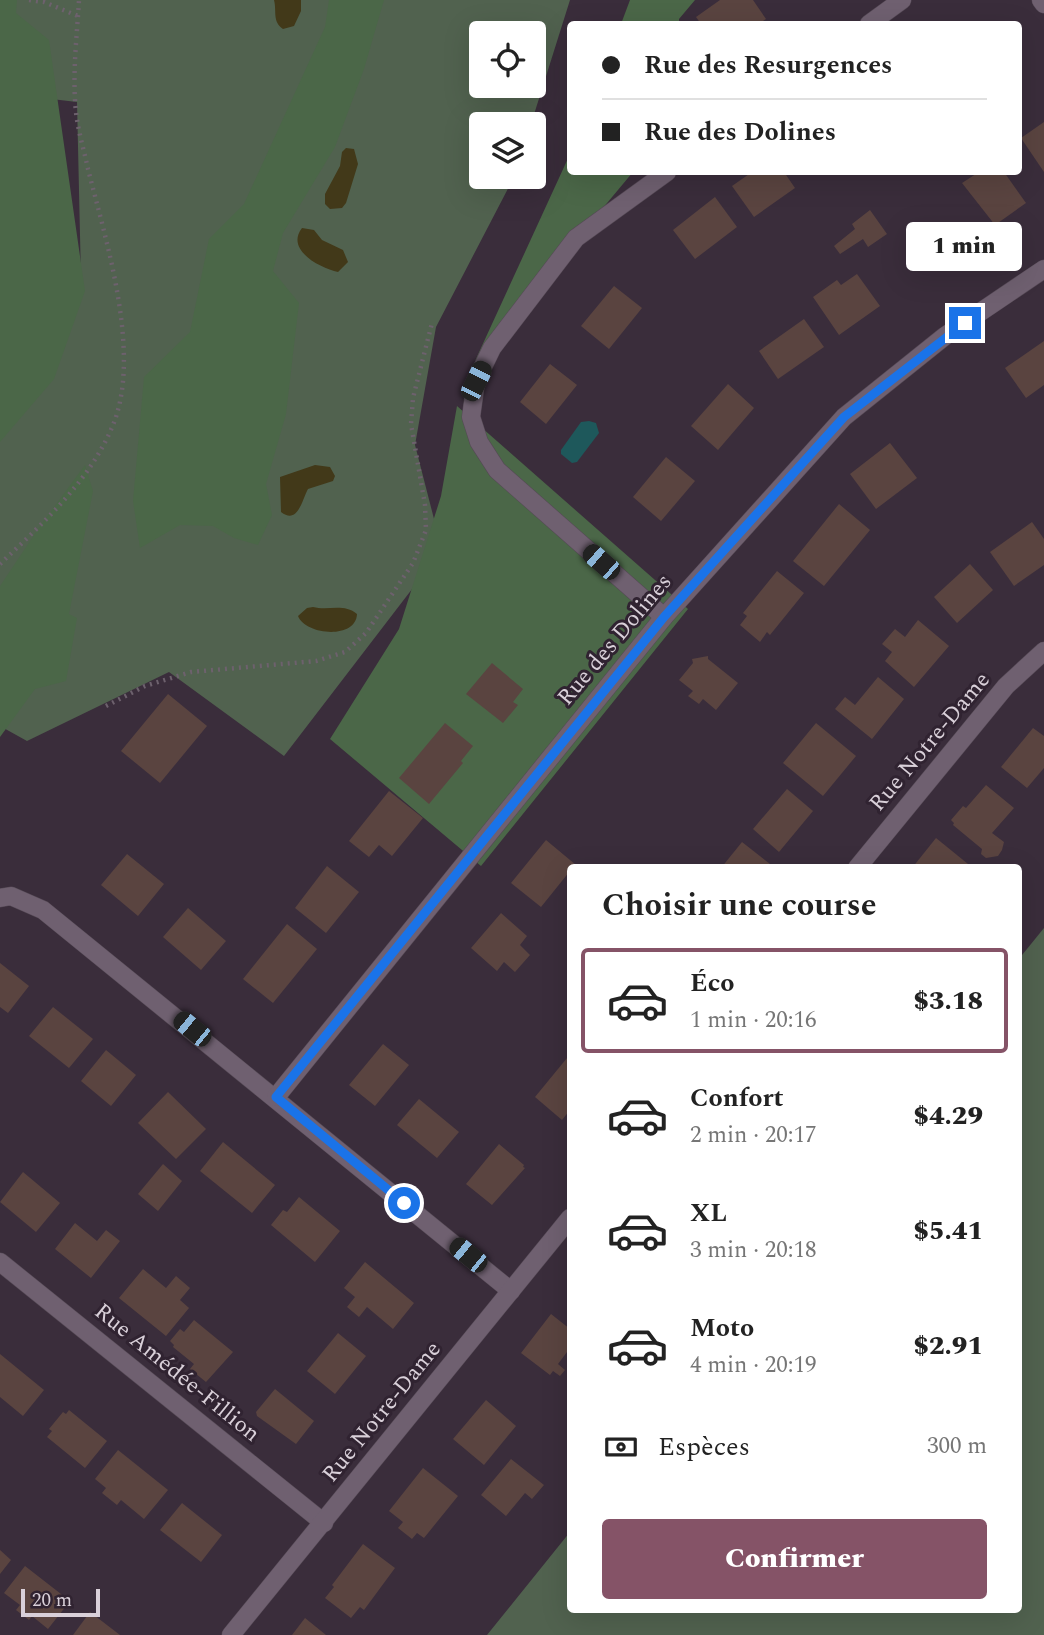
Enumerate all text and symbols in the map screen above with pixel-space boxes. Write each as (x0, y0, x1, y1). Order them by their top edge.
map controls (469, 21, 546, 189)
button: locate (469, 21, 546, 98)
text: Rue des Resurgences (644, 45, 892, 85)
button: layers (469, 112, 546, 189)
text: Rue des Dolines (644, 112, 836, 152)
callout: 1 min (907, 222, 1023, 270)
text: 1 min (932, 229, 996, 264)
route end (949, 307, 981, 339)
car (458, 358, 495, 404)
car (579, 540, 624, 584)
street label: Rue des Dolines (549, 566, 681, 714)
street label: Rue Notre-Dame (861, 664, 999, 820)
text: Choisir une course (602, 881, 877, 930)
text: Éco (690, 963, 734, 1003)
icon: car (606, 969, 669, 1032)
text: $3.18 (913, 981, 983, 1021)
text: 1 min · 20:16 (690, 1003, 817, 1038)
car (170, 1008, 215, 1050)
text: Confort (690, 1078, 784, 1118)
icon: car (606, 1084, 669, 1147)
text: $4.29 (913, 1096, 983, 1136)
text: 2 min · 20:17 (690, 1118, 817, 1153)
route start (388, 1187, 420, 1219)
text: XL (690, 1193, 727, 1233)
icon: car (606, 1199, 669, 1262)
text: $5.41 (913, 1211, 983, 1251)
text: 3 min · 20:18 (690, 1233, 817, 1268)
car (446, 1234, 491, 1276)
street label: Rue Amédée-Fillion (86, 1295, 268, 1451)
text: Moto (690, 1308, 754, 1348)
icon: car (606, 1314, 669, 1377)
text: $2.91 (913, 1326, 983, 1366)
street label: Rue Notre-Dame (314, 1334, 450, 1490)
text: 4 min · 20:19 (690, 1348, 817, 1383)
text: Espèces (658, 1427, 750, 1467)
icon: cash (602, 1428, 640, 1466)
text: 300 m (927, 1429, 987, 1464)
button: Confirmer (602, 1519, 987, 1599)
scale bar (21, 1586, 100, 1618)
text: 20 m (32, 1586, 72, 1615)

